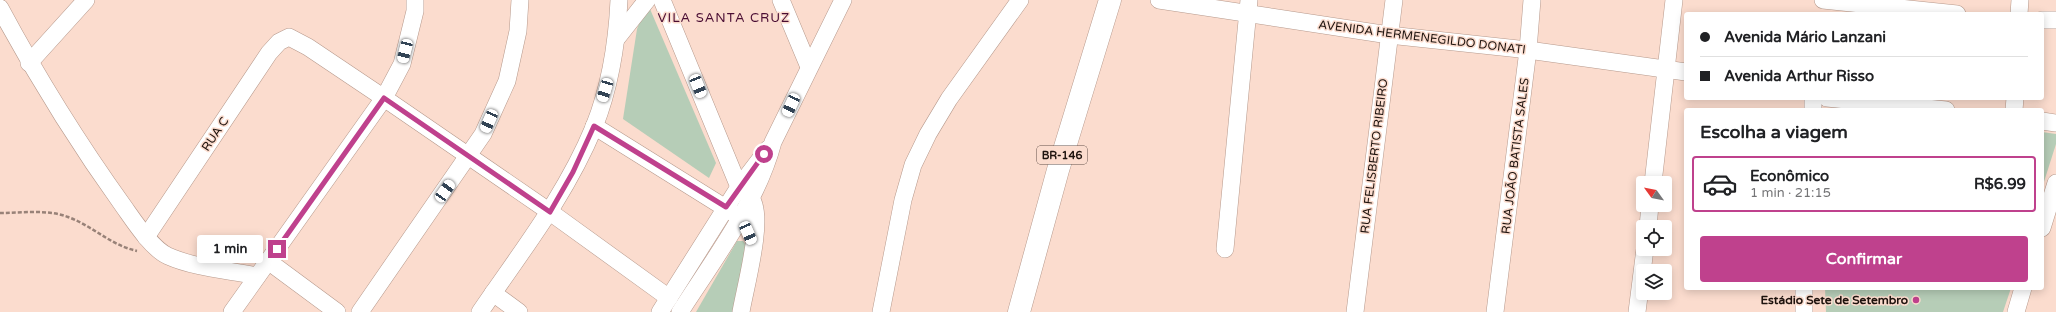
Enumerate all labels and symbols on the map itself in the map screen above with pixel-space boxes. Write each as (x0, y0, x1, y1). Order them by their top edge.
district label: VILA SANTA CRUZ (658, 10, 790, 26)
street label: AVENIDA HERMENEGILDO DONATI (1318, 17, 1526, 57)
car (396, 38, 414, 64)
car (688, 73, 708, 99)
car (596, 77, 614, 103)
street label: RUA FELISBERTO RIBEIRO (1358, 77, 1390, 234)
street label: RUA JOÃO BATISTA SALES (1498, 77, 1532, 235)
car (780, 92, 802, 118)
car (479, 108, 499, 134)
street label: RUA C (199, 114, 231, 154)
route start (755, 145, 773, 163)
road number: BR-146 (1037, 146, 1087, 164)
north arrow (1636, 176, 1672, 212)
car (433, 178, 457, 204)
car (738, 220, 758, 246)
callout: 1 min (197, 235, 263, 263)
route end (268, 240, 286, 258)
place label: Estádio Sete de Setembro (1761, 293, 1908, 307)
marker: Estádio Sete de Setembro (1911, 295, 1921, 305)

